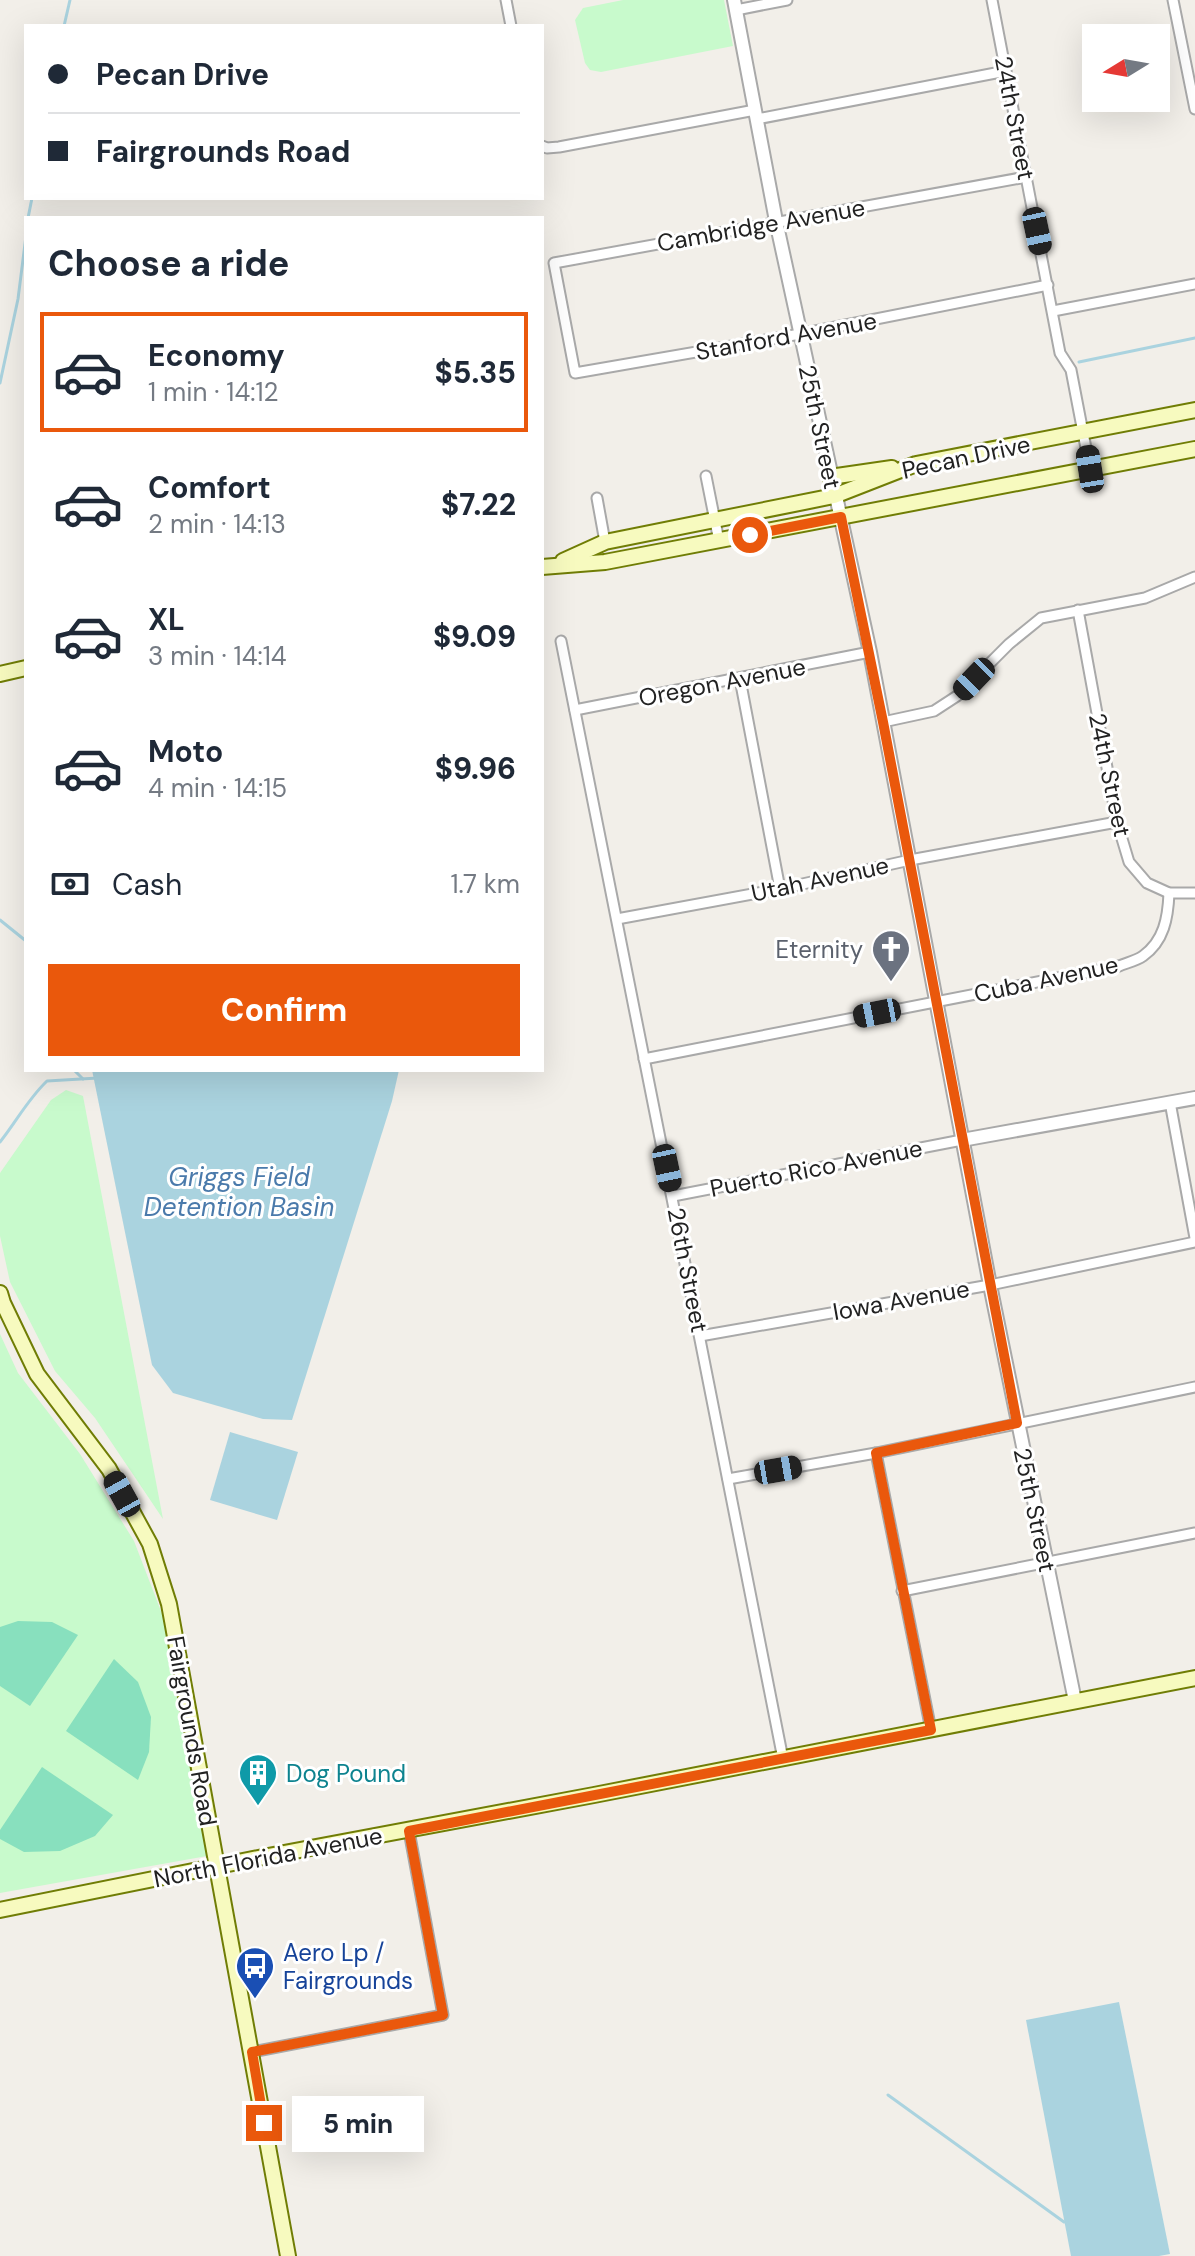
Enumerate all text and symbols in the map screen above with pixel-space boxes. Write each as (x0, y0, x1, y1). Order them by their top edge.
north arrow (1082, 24, 1170, 112)
map controls (1082, 24, 1170, 112)
street label: 24th Street (988, 53, 1042, 183)
text: Pecan Drive (96, 55, 269, 94)
text: Fairgrounds Road (96, 132, 351, 171)
street label: Cambridge Avenue (654, 191, 868, 259)
car (1020, 205, 1054, 257)
text: Choose a ride (48, 240, 289, 287)
street label: Stanford Avenue (693, 305, 879, 367)
icon: car (52, 336, 124, 408)
text: Economy (148, 336, 285, 375)
text: $5.35 (435, 353, 516, 392)
street label: 25th Street (792, 362, 848, 492)
text: 1 min · 14:12 (148, 375, 279, 409)
street label: Pecan Drive (899, 428, 1033, 486)
car (1074, 443, 1106, 495)
icon: car (52, 468, 124, 540)
text: Comfort (148, 468, 271, 507)
text: $7.22 (441, 485, 516, 524)
text: 2 min · 14:13 (148, 507, 286, 541)
route start (732, 517, 768, 553)
icon: car (52, 600, 124, 672)
text: XL (148, 600, 185, 639)
text: $9.09 (433, 617, 516, 656)
text: 3 min · 14:14 (148, 639, 287, 673)
street label: Oregon Avenue (636, 651, 808, 713)
car (949, 653, 999, 705)
street label: 24th Street (1082, 710, 1138, 840)
icon: car (52, 732, 124, 804)
text: Moto (148, 732, 223, 771)
text: $9.96 (435, 749, 516, 788)
text: 4 min · 14:15 (148, 771, 287, 805)
street label: Utah Avenue (748, 849, 892, 909)
icon: cash (48, 862, 92, 906)
text: Cash (112, 865, 182, 904)
text: 1.7 km (450, 867, 520, 901)
church icon: Eternity (870, 928, 912, 983)
place label: Eternity (776, 934, 863, 965)
street label: Cuba Avenue (971, 949, 1121, 1009)
button: Confirm (48, 964, 520, 1056)
car (851, 997, 903, 1029)
street label: Puerto Rico Avenue (707, 1132, 925, 1204)
car (650, 1142, 684, 1194)
water label: Griggs Field Detention Basin (144, 1160, 334, 1224)
street label: 26th Street (661, 1205, 715, 1335)
street label: Iowa Avenue (830, 1273, 972, 1327)
street label: 25th Street (1007, 1445, 1063, 1575)
car (752, 1454, 804, 1486)
car (100, 1467, 144, 1521)
street label: Fairgrounds Road (160, 1634, 224, 1828)
building icon: Dog Pound (237, 1752, 279, 1807)
place label: Dog Pound (286, 1758, 406, 1789)
street label: North Florida Avenue (151, 1820, 385, 1894)
place label: Aero Lp / Fairgrounds (283, 1937, 413, 1996)
bus stop icon: Aero Lp / Fairgrounds (234, 1945, 276, 2000)
callout: 5 min (292, 2095, 424, 2151)
route end (246, 2105, 282, 2141)
text: 5 min (323, 2107, 393, 2141)

